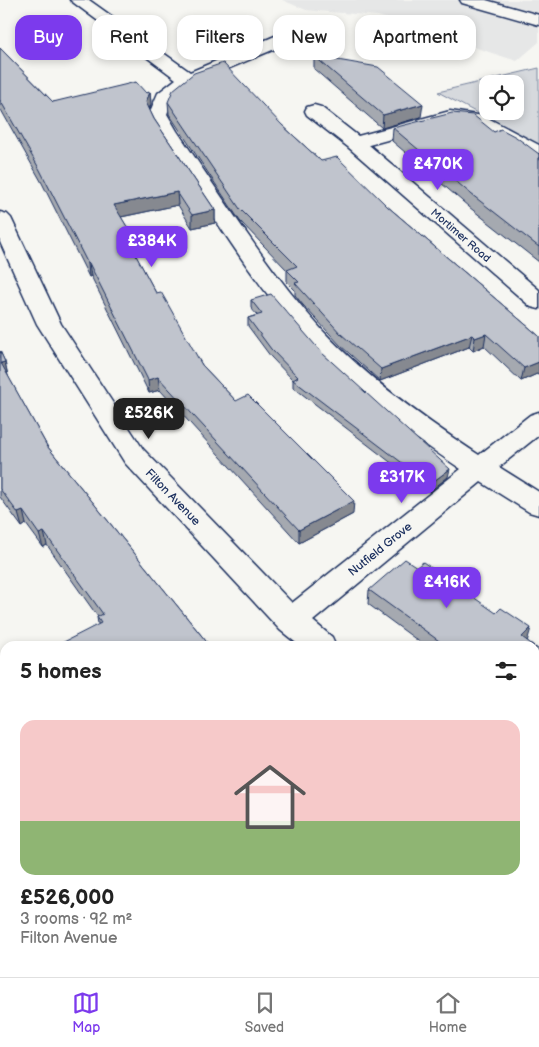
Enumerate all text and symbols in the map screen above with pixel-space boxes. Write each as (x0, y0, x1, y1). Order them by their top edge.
chip: Buy (15, 15, 82, 60)
chip: Rent (92, 15, 167, 60)
chip: Filters (177, 15, 263, 60)
chip: New (273, 15, 345, 60)
chip: Apartment (355, 15, 476, 60)
map controls (479, 75, 524, 120)
button: locate (479, 75, 524, 120)
pin: £470K (403, 148, 473, 191)
text: £470K (413, 155, 463, 174)
street label: Mortimer Road (428, 206, 493, 265)
pin: £384K (117, 226, 187, 268)
text: £384K (127, 232, 177, 251)
pin: £526K (114, 398, 184, 440)
text: £526K (124, 404, 174, 423)
pin: £317K (367, 462, 437, 504)
street label: Filton Avenue (142, 466, 203, 529)
text: £317K (379, 468, 425, 487)
street label: Nutfield Grove (345, 519, 415, 580)
pin: £416K (412, 566, 482, 609)
text: £416K (424, 573, 470, 592)
icon: filters (492, 657, 520, 685)
text: 5 homes (20, 659, 102, 684)
icon: home (225, 752, 315, 842)
text: £526,000 (20, 885, 114, 910)
text: 3 rooms · 92 m² (20, 910, 133, 929)
text: Filton Avenue (20, 929, 117, 948)
tab: Map (72, 989, 100, 1036)
tab: Saved (245, 989, 284, 1036)
tab: Home (429, 989, 467, 1036)

